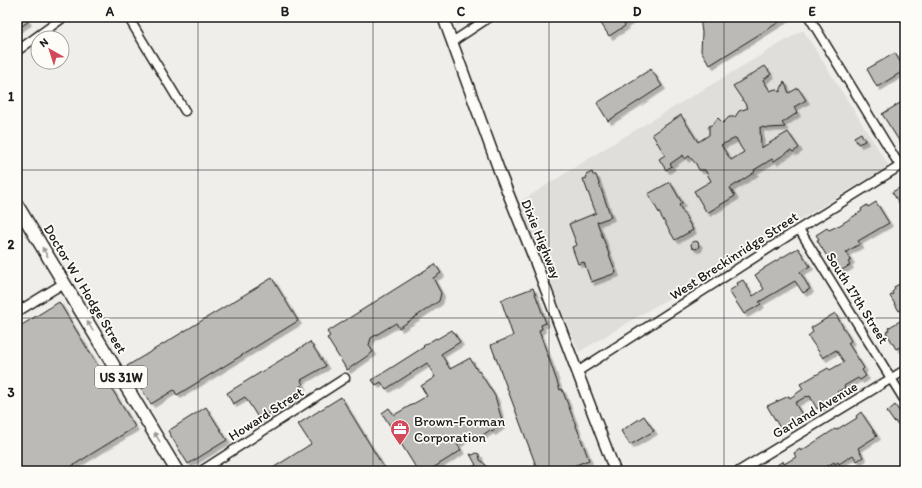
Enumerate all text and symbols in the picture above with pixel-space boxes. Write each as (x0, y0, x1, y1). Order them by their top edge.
text: A (105, 4, 115, 19)
text: B (281, 4, 290, 19)
text: C (457, 4, 466, 19)
text: D (633, 4, 642, 19)
text: E (808, 4, 816, 19)
north arrow (30, 30, 70, 70)
text: N (37, 35, 51, 50)
text: 1 (8, 89, 14, 104)
street label: Dixie Highway (517, 197, 565, 282)
street label: West Breckinridge Street (667, 208, 801, 304)
street label: Doctor W J Hodge Street (40, 221, 130, 357)
text: 2 (8, 237, 15, 252)
one-way arrow (42, 246, 49, 258)
street label: South 17th Street (822, 249, 892, 347)
one-way arrow (86, 321, 94, 331)
road number: US 31W (95, 366, 147, 388)
street label: Garland Avenue (769, 378, 861, 442)
street label: Howard Street (225, 383, 307, 445)
text: 3 (7, 385, 15, 400)
place label: Brown-Forman Corporation (414, 413, 505, 446)
office icon: Brown-Forman Corporation (389, 418, 411, 446)
one-way arrow (154, 431, 161, 443)

